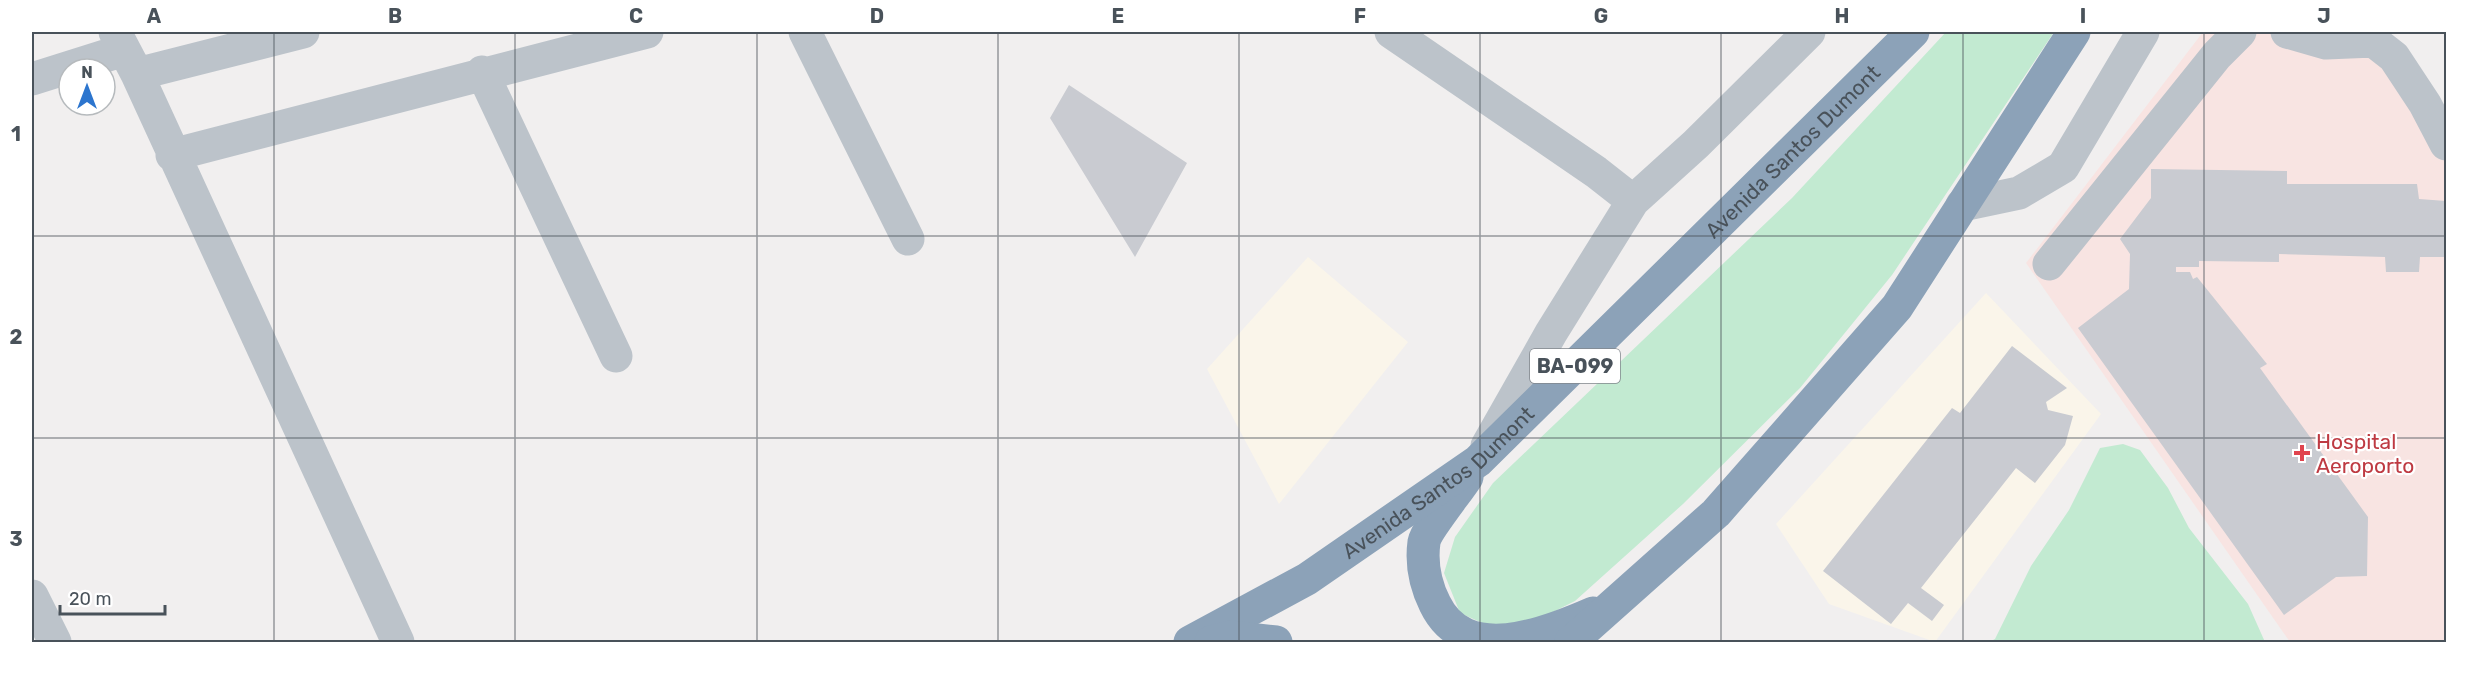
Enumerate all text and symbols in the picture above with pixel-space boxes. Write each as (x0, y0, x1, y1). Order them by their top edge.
text: A (147, 4, 162, 28)
text: B (388, 4, 402, 28)
text: C (629, 4, 643, 28)
text: D (870, 4, 884, 28)
text: E (1112, 4, 1124, 28)
text: F (1354, 4, 1366, 28)
text: G (1594, 4, 1608, 28)
text: H (1835, 4, 1849, 28)
text: I (2080, 4, 2086, 28)
text: J (2317, 4, 2331, 28)
north arrow (57, 57, 117, 117)
street label: Avenida Santos Dumont (1700, 59, 1885, 243)
text: N (81, 63, 93, 82)
text: 1 (11, 122, 21, 146)
text: 2 (10, 325, 23, 349)
road number: BA-099 (1530, 349, 1620, 383)
street label: Avenida Santos Dumont (1337, 401, 1539, 564)
place label: Hospital Aeroporto (2316, 429, 2414, 478)
marker: Hospital Aeroporto (2293, 444, 2311, 462)
text: 3 (9, 527, 23, 551)
scale bar (60, 578, 165, 616)
text: 20 m (69, 588, 111, 610)

